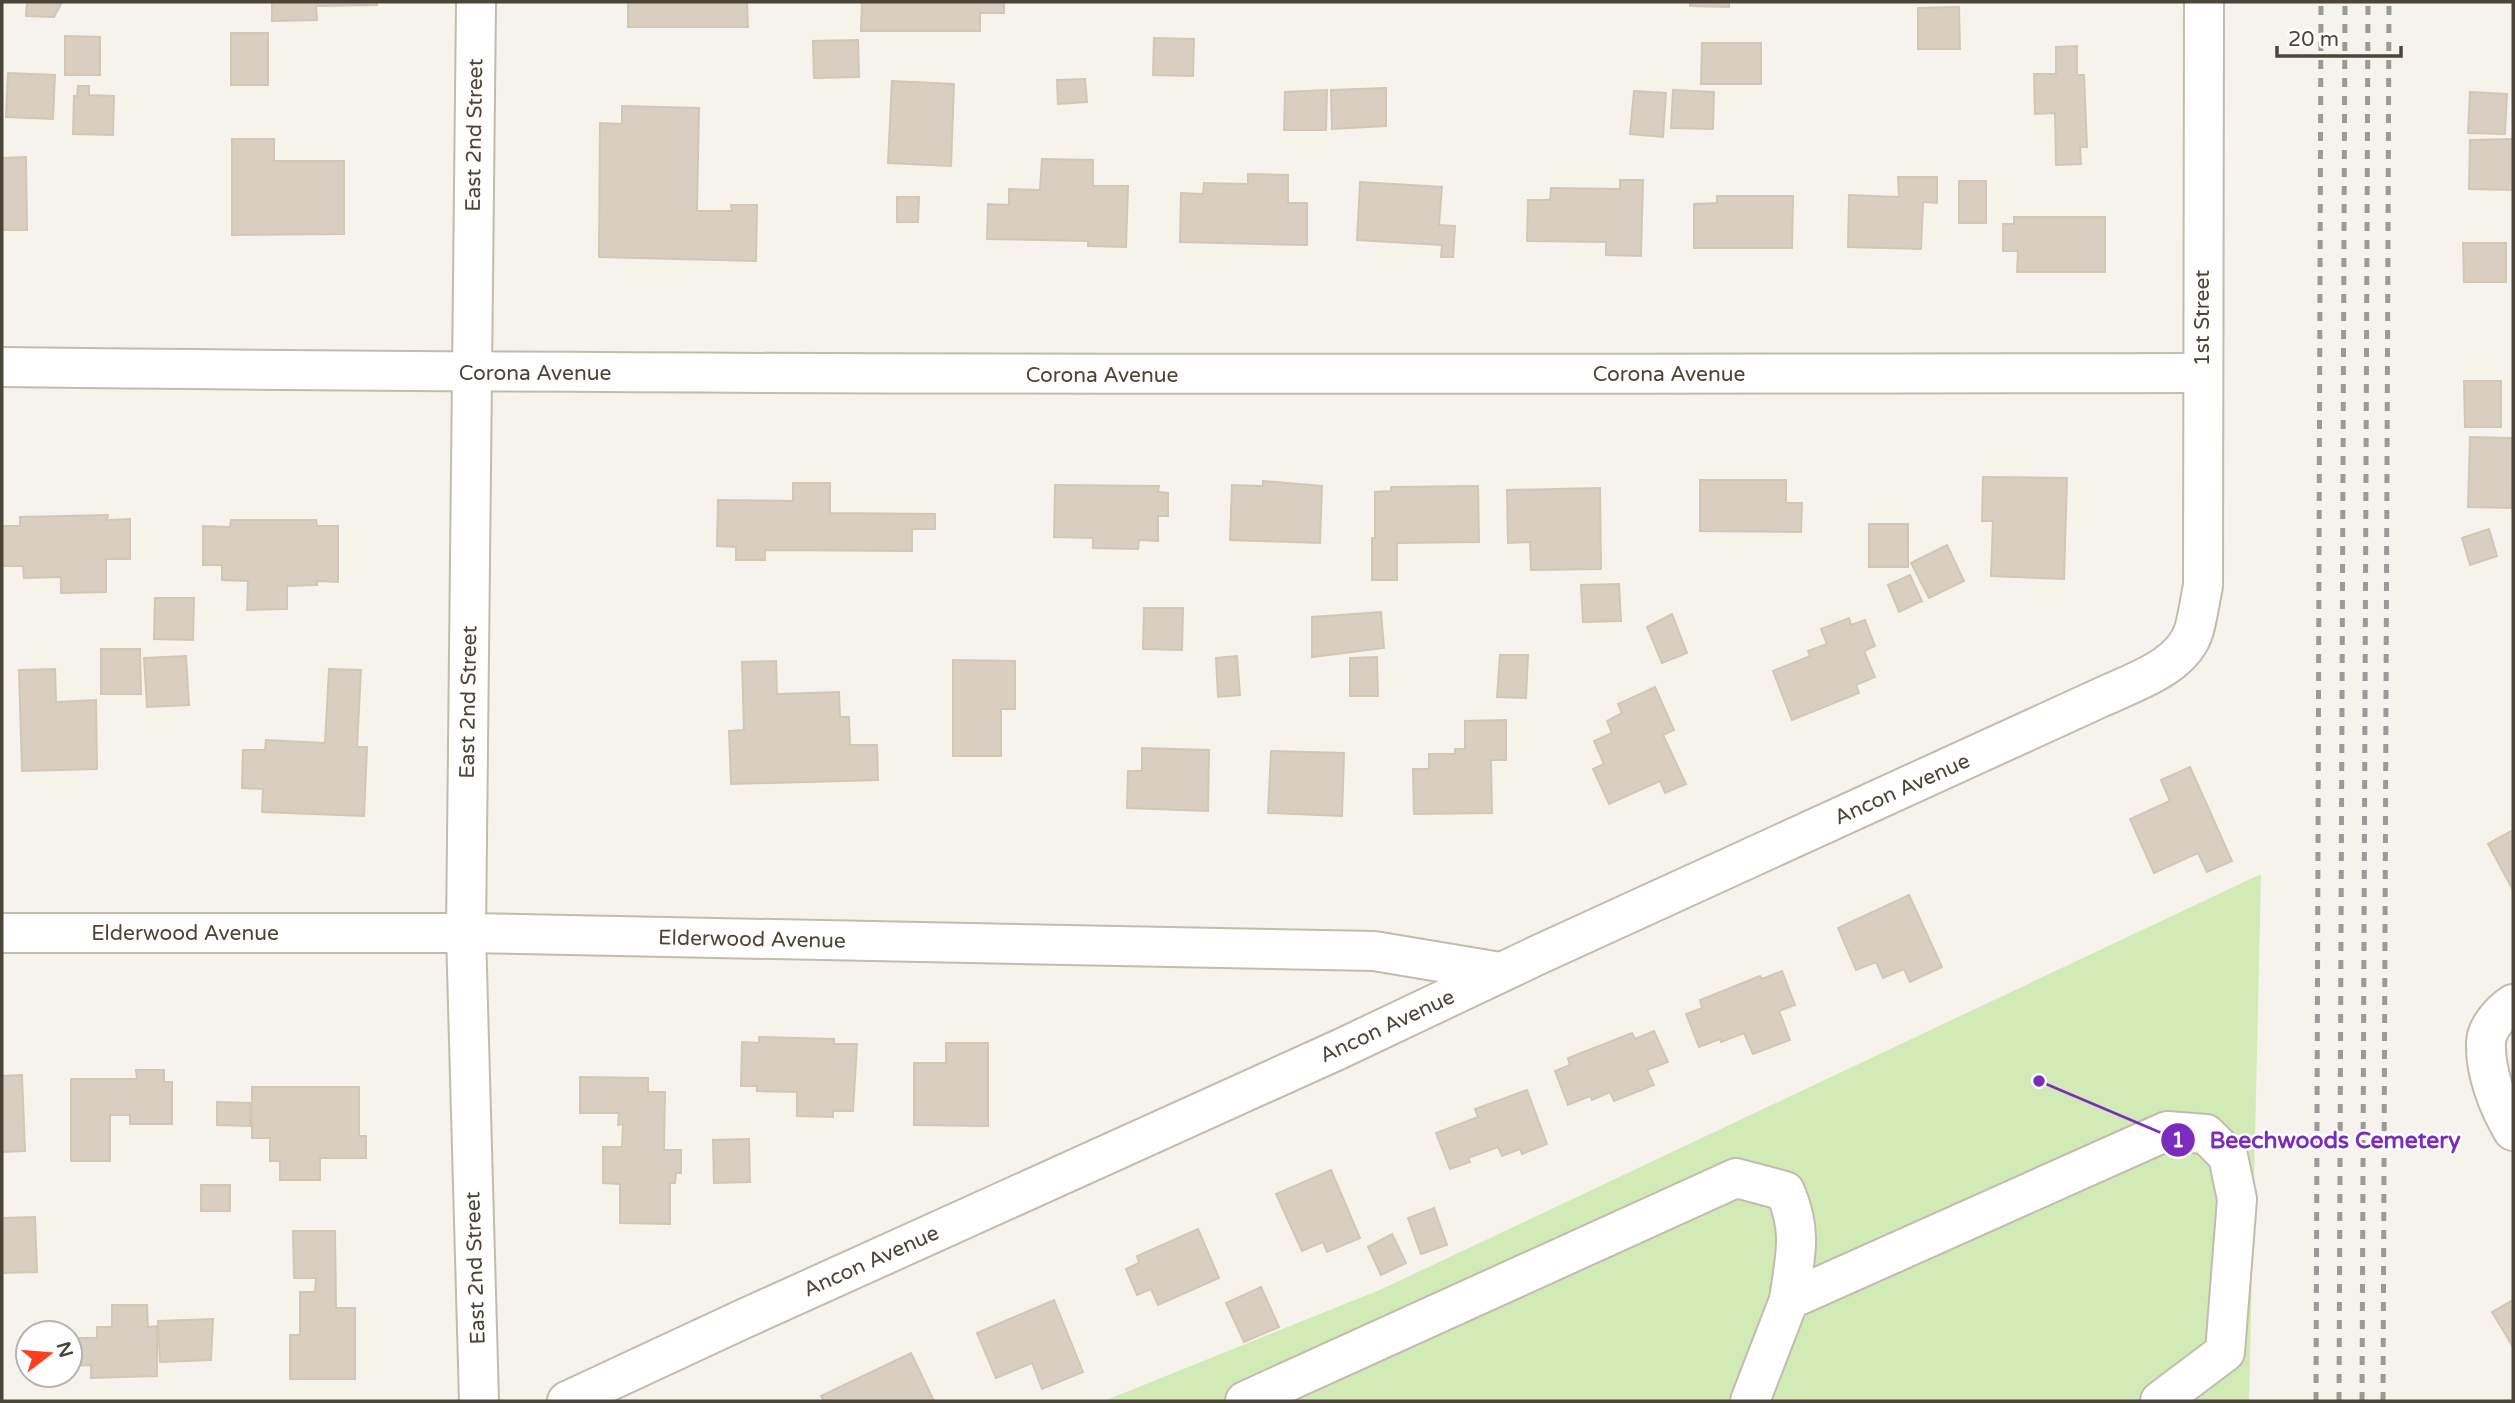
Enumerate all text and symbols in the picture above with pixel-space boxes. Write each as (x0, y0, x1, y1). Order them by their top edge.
scale bar (2277, 14, 2401, 58)
text: 20 m (2288, 27, 2339, 52)
street label: East 2nd Street (461, 58, 488, 212)
street label: 1st Street (2190, 270, 2215, 366)
street label: Corona Avenue (459, 361, 611, 386)
street label: Corona Avenue (1593, 362, 1745, 387)
street label: Corona Avenue (1026, 363, 1178, 388)
street label: East 2nd Street (455, 625, 482, 779)
street label: Ancon Avenue (1831, 748, 1974, 830)
street label: Elderwood Avenue (91, 921, 279, 946)
street label: Elderwood Avenue (658, 925, 846, 954)
street label: Ancon Avenue (1316, 984, 1459, 1069)
callout: Beechwoods Cemetery (2160, 1118, 2474, 1162)
text: Beechwoods Cemetery (2209, 1127, 2461, 1155)
text: 1 (2171, 1128, 2185, 1153)
street label: East 2nd Street (460, 1191, 491, 1345)
street label: Ancon Avenue (800, 1220, 943, 1302)
north arrow (14, 1319, 84, 1389)
text: N (52, 1339, 77, 1360)

